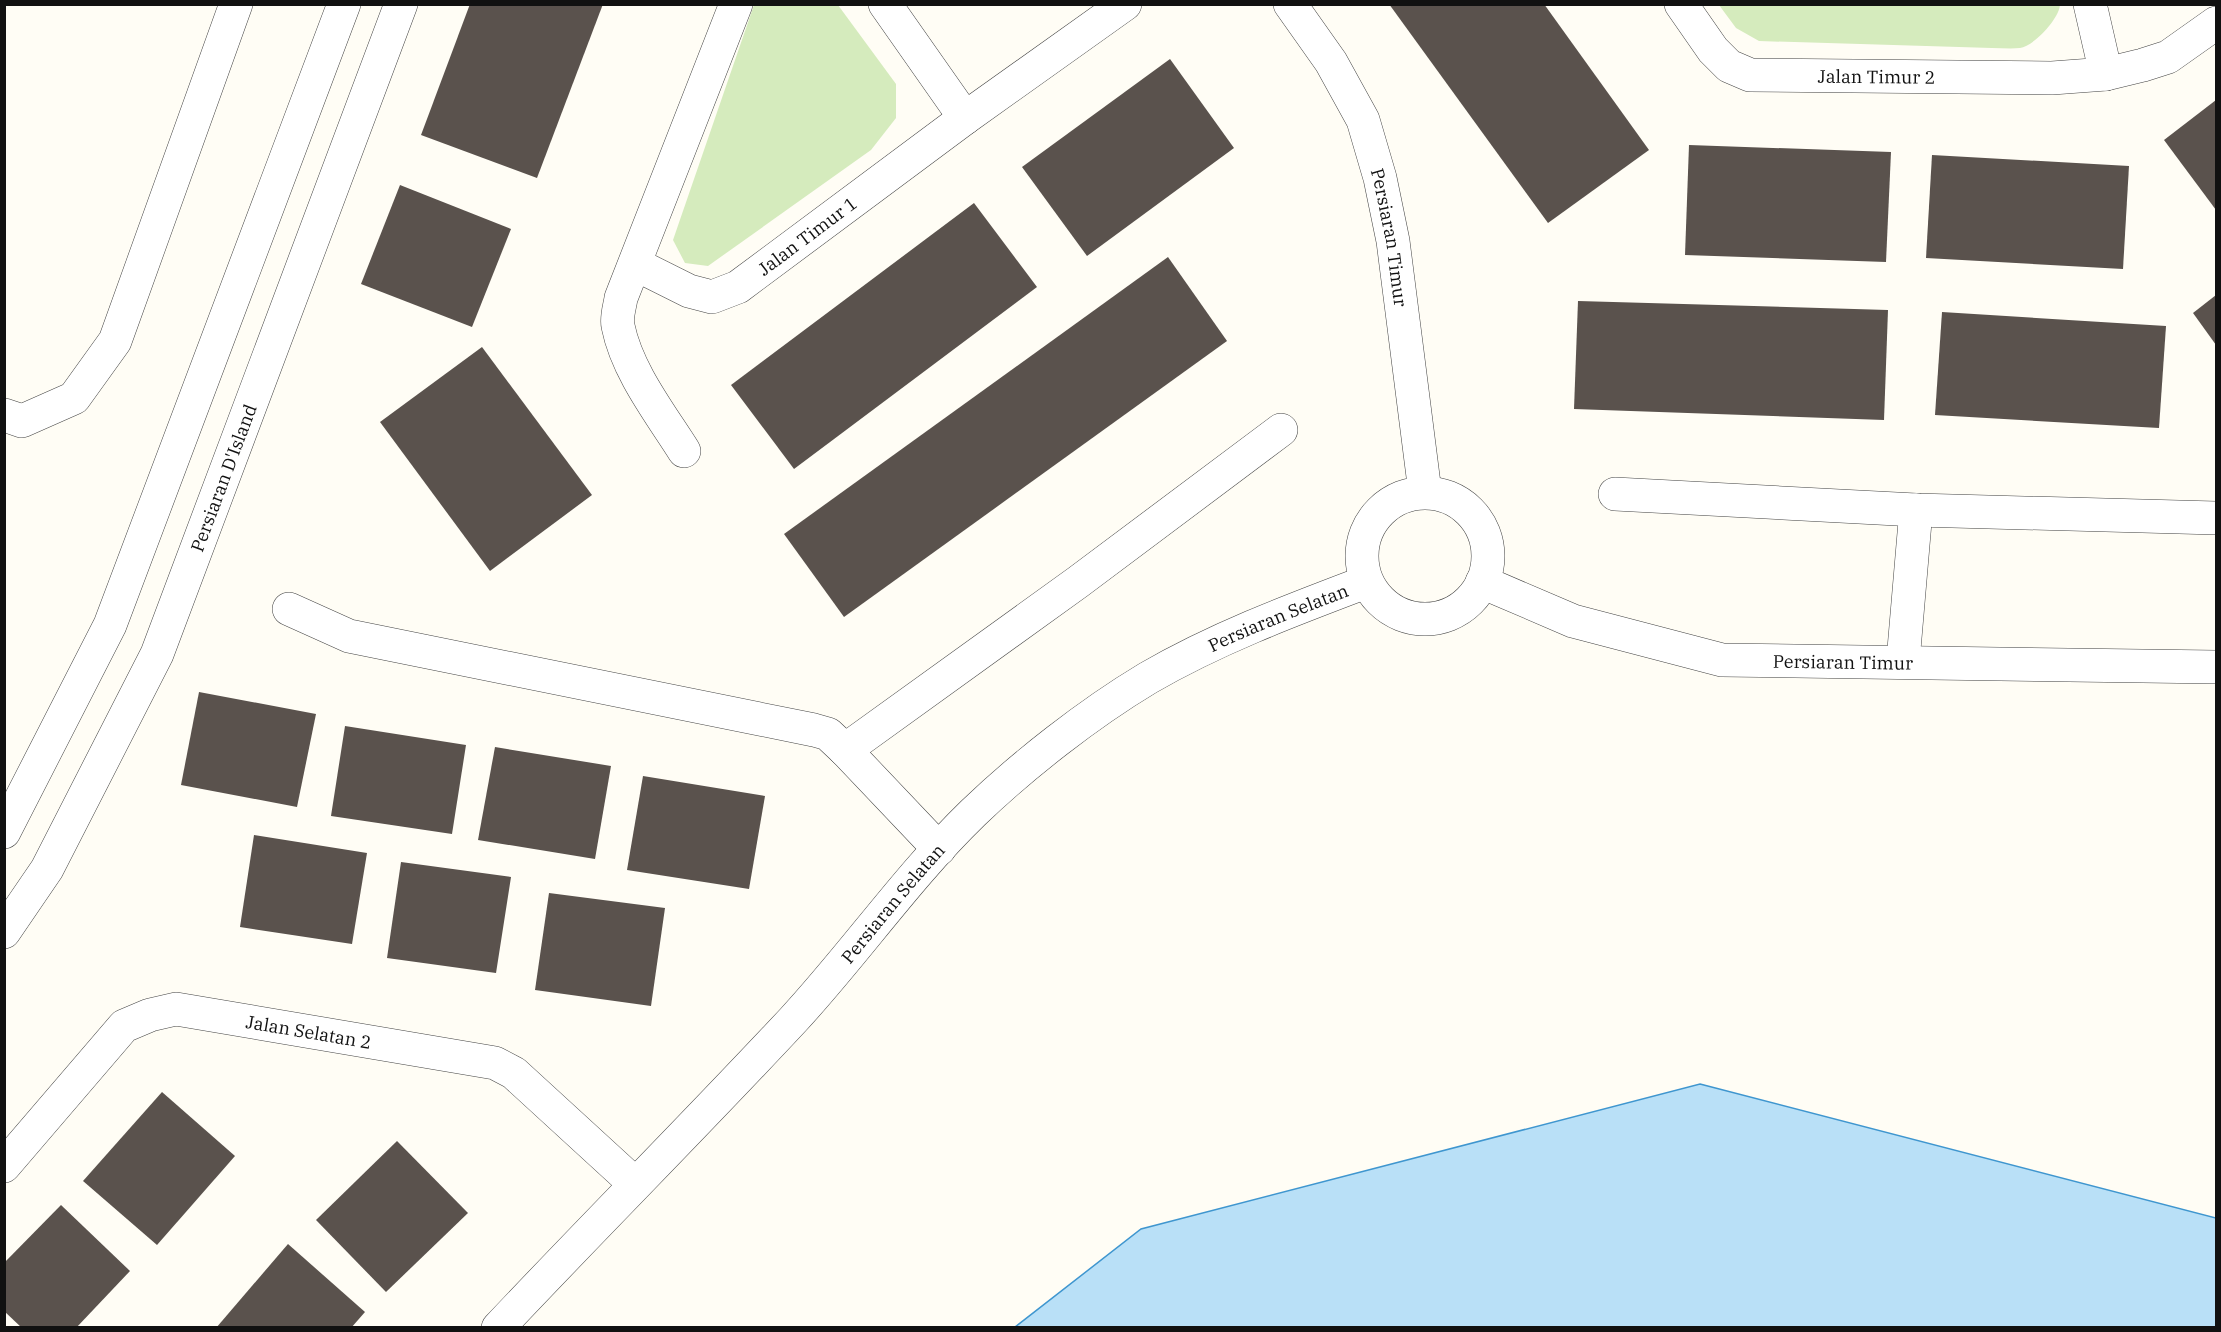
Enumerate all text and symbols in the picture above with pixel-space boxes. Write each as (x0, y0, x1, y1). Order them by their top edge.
street label: Jalan Timur 2 (1818, 64, 1935, 88)
street label: Persiaran Timur (1366, 165, 1413, 308)
street label: Jalan Timur 1 (753, 191, 861, 280)
street label: Persiaran D'Island (185, 401, 261, 555)
street label: Persiaran Selatan (1204, 578, 1351, 656)
street label: Persiaran Timur (1773, 649, 1913, 674)
street label: Persiaran Selatan (836, 838, 949, 968)
street label: Jalan Selatan 2 (244, 1010, 373, 1053)

